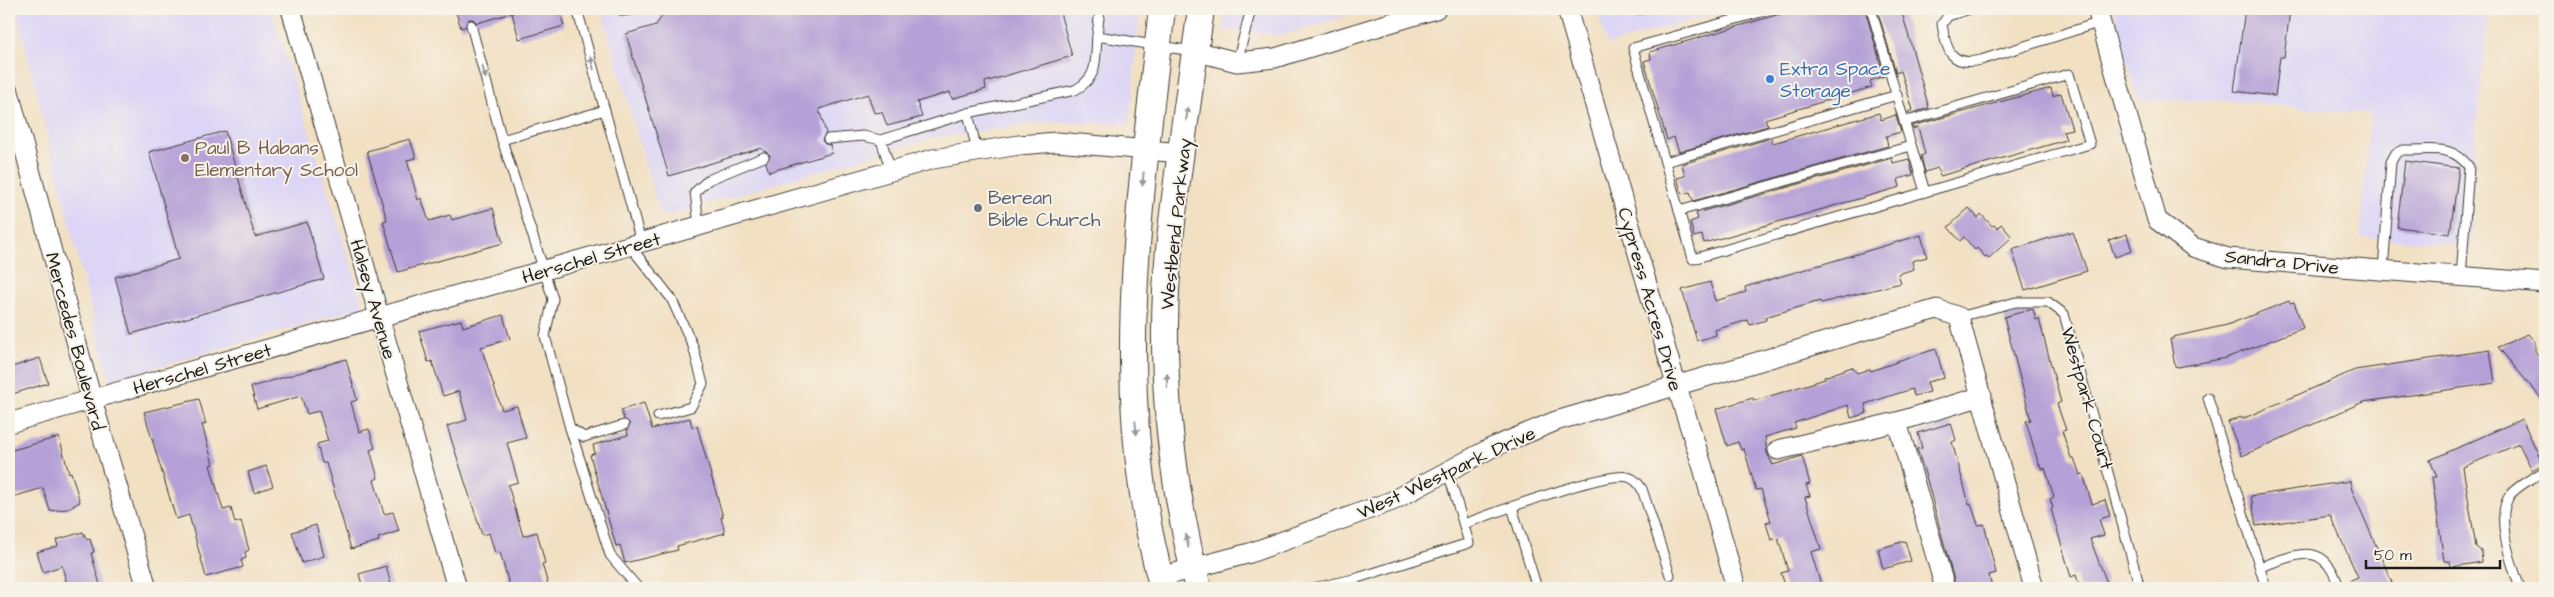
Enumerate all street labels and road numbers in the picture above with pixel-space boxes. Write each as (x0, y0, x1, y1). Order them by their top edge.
street label: Westbend Parkway (1154, 136, 1200, 311)
street label: Cypress Acres Drive (1609, 204, 1689, 395)
street label: Herschel Street (519, 226, 664, 291)
street label: Halsey Avenue (342, 236, 403, 363)
street label: Sandra Drive (2223, 243, 2340, 282)
street label: Mercedes Boulevard (38, 250, 111, 433)
street label: Westpark Court (2053, 324, 2120, 473)
street label: Herschel Street (130, 337, 275, 402)
street label: West Westpark Drive (1353, 420, 1540, 527)

